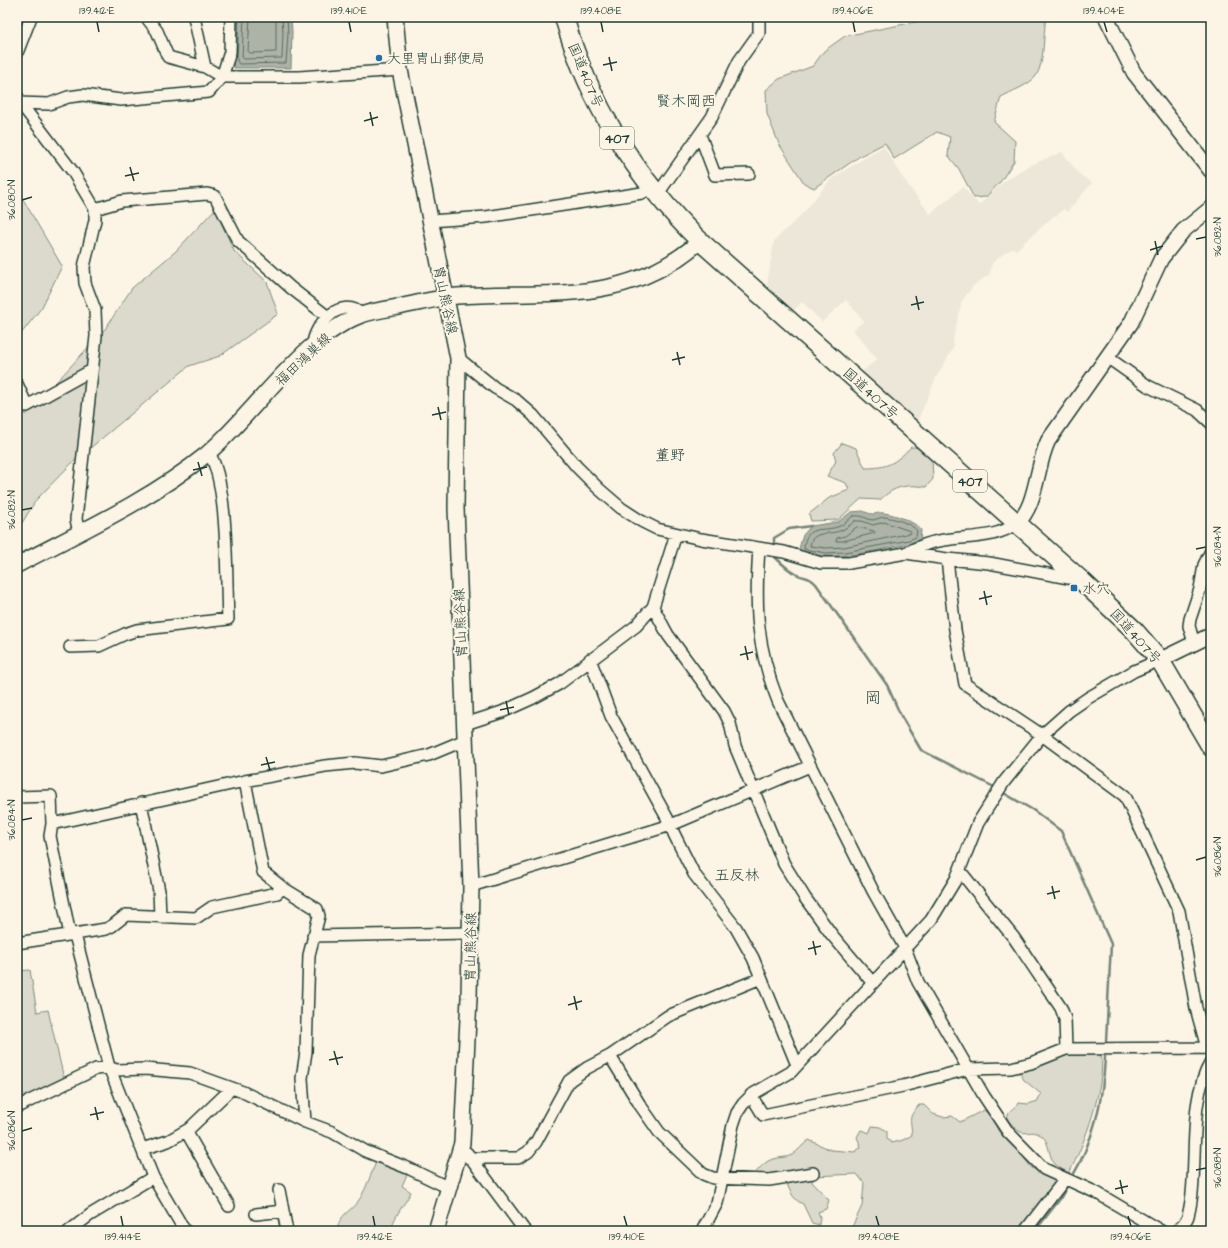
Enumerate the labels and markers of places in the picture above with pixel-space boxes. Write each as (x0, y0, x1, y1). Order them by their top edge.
place label: 大里冑山郵便局 (387, 49, 485, 69)
marker: 大里冑山郵便局 (374, 53, 384, 63)
place label: 水穴 (1082, 579, 1110, 599)
marker: 水穴 (1069, 583, 1079, 593)

